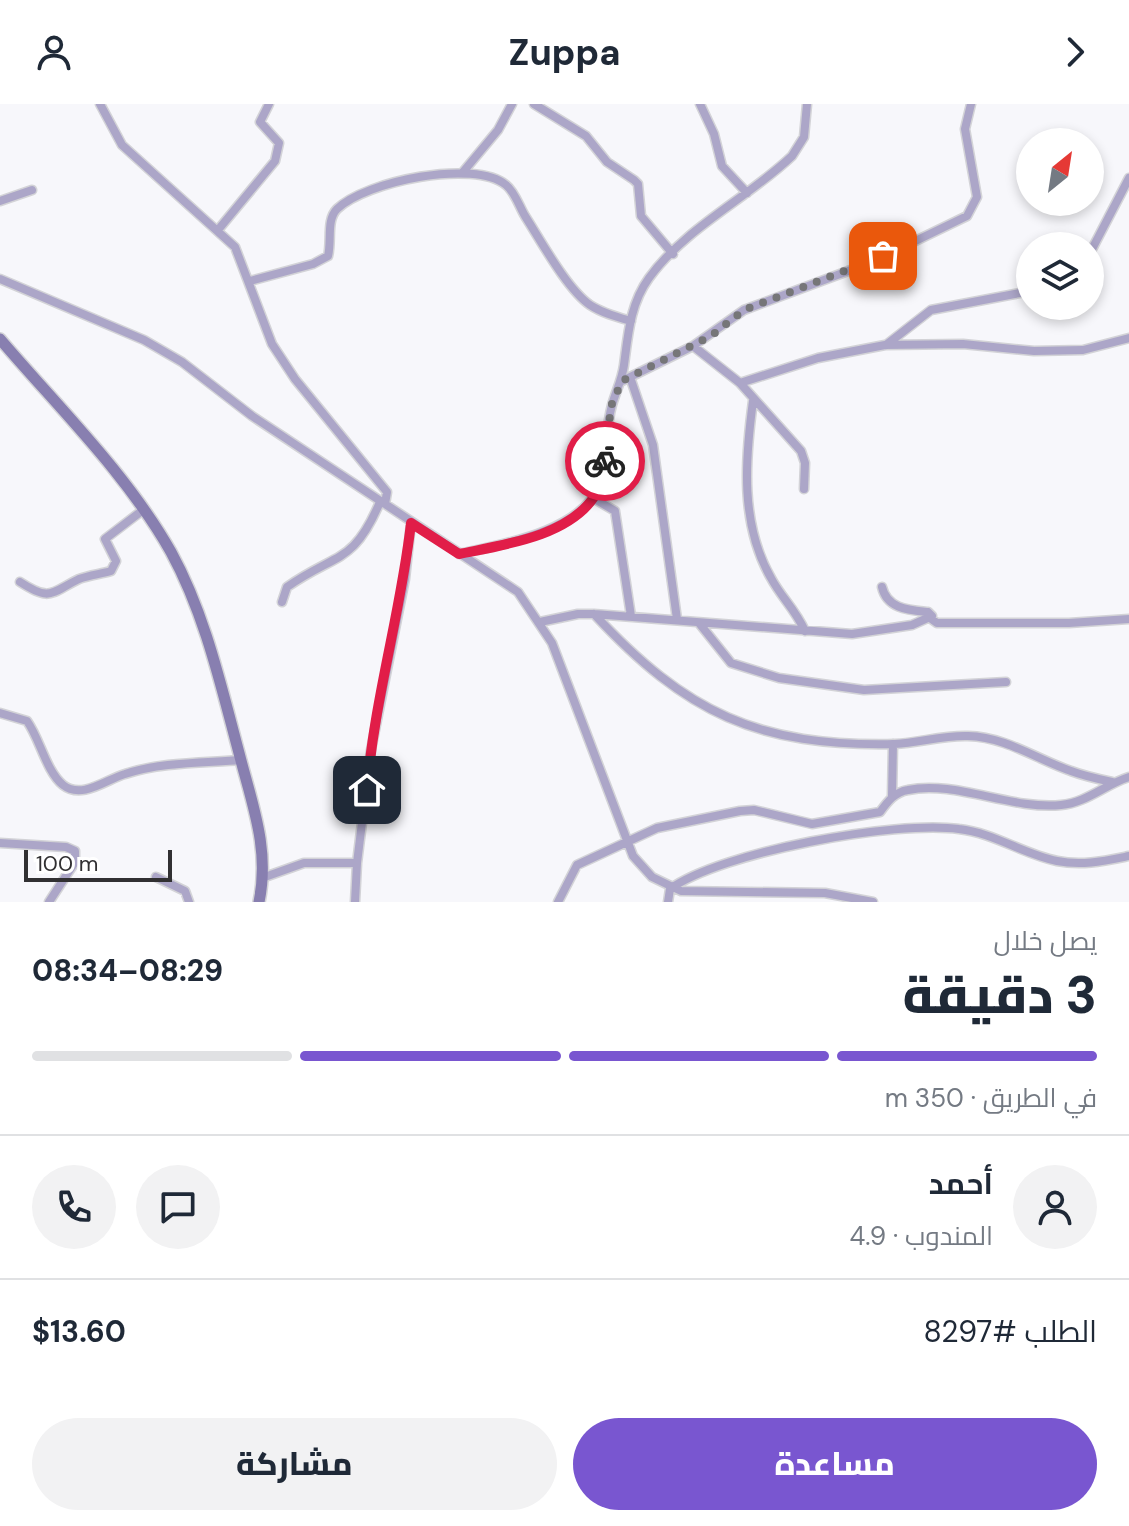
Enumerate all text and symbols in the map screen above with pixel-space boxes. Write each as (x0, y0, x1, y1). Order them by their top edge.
text: Zuppa (509, 29, 620, 76)
icon: person (32, 30, 76, 74)
icon: forward (1053, 30, 1097, 74)
north arrow (1016, 128, 1104, 216)
map controls (1016, 128, 1104, 320)
pin (849, 222, 917, 290)
button: layers (1016, 232, 1104, 320)
icon: bag (861, 234, 905, 278)
courier (565, 421, 645, 501)
icon: bike (583, 439, 627, 483)
pin (333, 756, 401, 824)
icon: home (345, 768, 389, 812)
scale bar (24, 846, 172, 882)
text: 100 m (36, 849, 98, 878)
text: يصل خلال (994, 924, 1097, 958)
text: 08:29–08:34 (32, 951, 223, 990)
text: 3 دقيقة (903, 961, 1097, 1029)
text: في الطريق · 350 m (885, 1081, 1097, 1115)
text: أحمد (929, 1164, 993, 1203)
button: phone (32, 1165, 116, 1249)
button: chat (136, 1165, 220, 1249)
button: person (1013, 1165, 1097, 1249)
text: المندوب · 4.9 (850, 1219, 993, 1253)
text: $13.60 (32, 1312, 126, 1351)
text: الطلب #8297 (924, 1312, 1097, 1351)
button: مشاركة (32, 1418, 557, 1510)
button: مساعدة (573, 1418, 1097, 1510)

